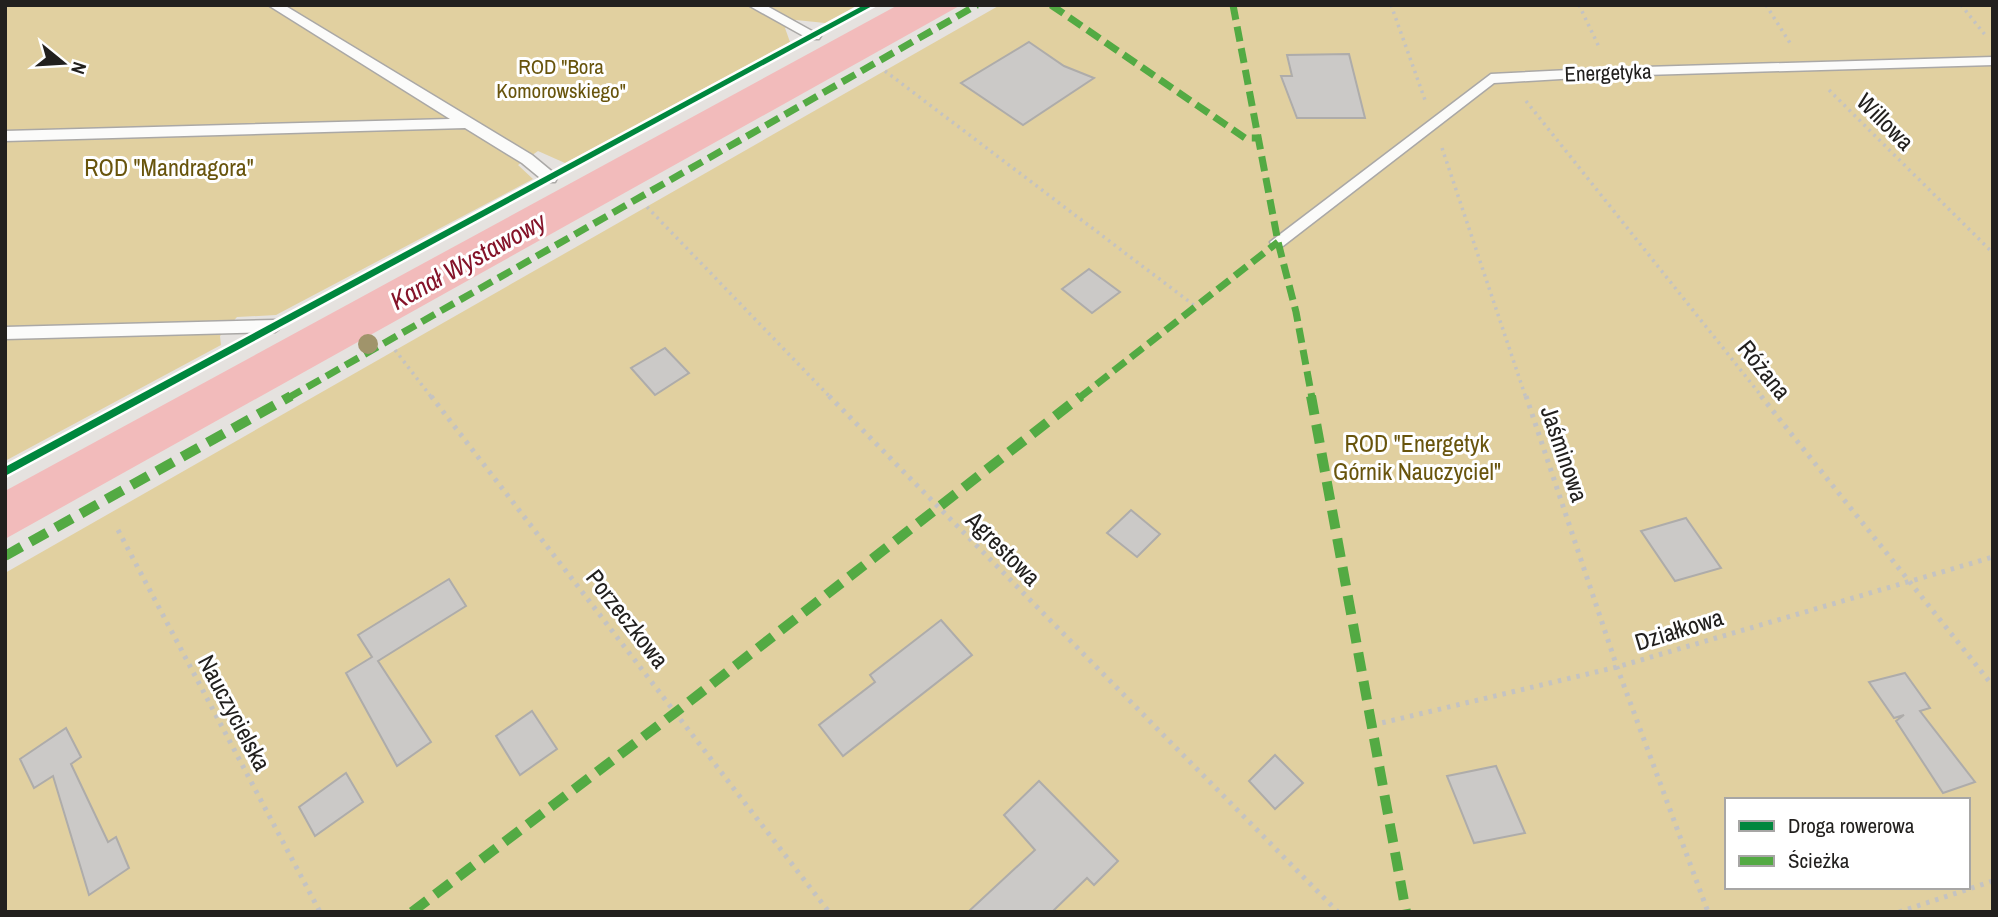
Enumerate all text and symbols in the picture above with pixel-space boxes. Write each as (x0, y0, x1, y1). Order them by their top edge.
north arrow (28, 28, 98, 98)
park label: ROD "Bora Komorowskiego" (496, 52, 626, 105)
street label: Energetyka (1564, 56, 1652, 89)
text: N (65, 59, 93, 78)
street label: Willowa (1850, 86, 1921, 157)
park label: ROD "Mandragora" (84, 151, 254, 183)
water label: Kanał Wystawowy (384, 203, 553, 318)
street label: Różana (1731, 333, 1799, 406)
street label: Jaśminowa (1534, 401, 1596, 506)
park label: ROD "Energetyk Górnik Nauczyciel" (1333, 427, 1501, 487)
street label: Agrestowa (959, 503, 1048, 593)
street label: Porzeczkowa (579, 562, 676, 674)
street label: Działkowa (1631, 600, 1727, 658)
street label: Nauczycielska (191, 649, 279, 776)
legend (1725, 798, 1970, 889)
text: Droga rowerowa (1788, 811, 1915, 840)
text: Ścieżka (1788, 846, 1850, 875)

